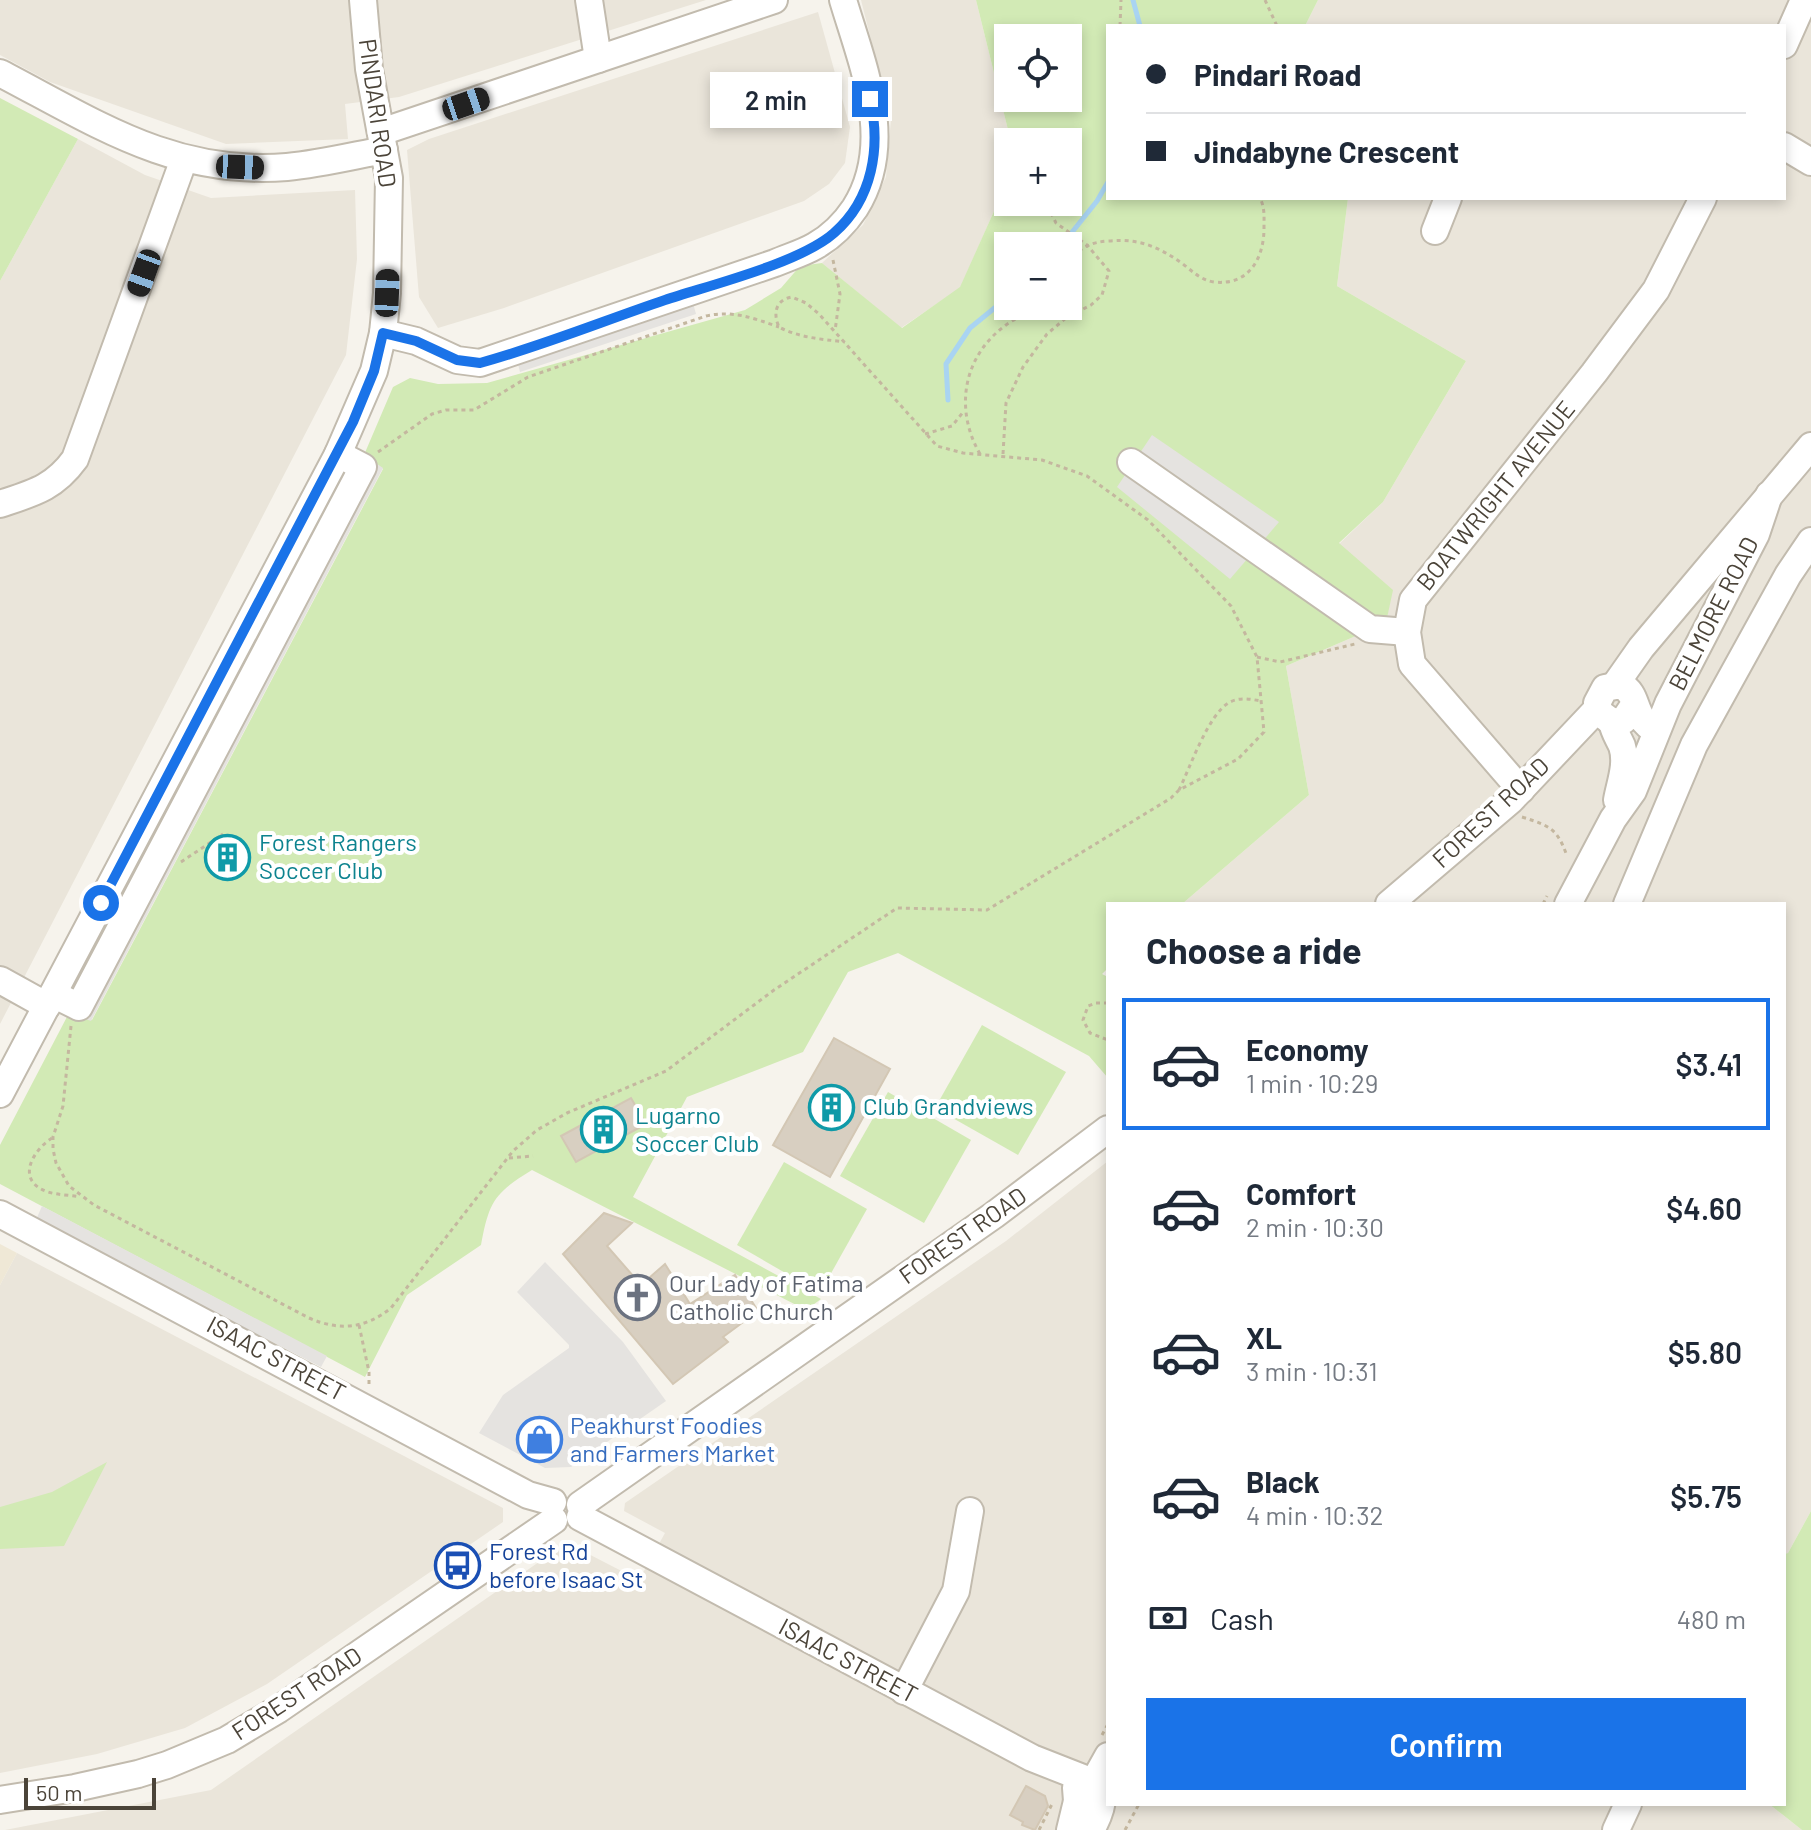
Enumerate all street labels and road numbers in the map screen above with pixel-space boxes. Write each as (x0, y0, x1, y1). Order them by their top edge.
street label: PINDARI ROAD (354, 37, 403, 189)
street label: BOATWRIGHT AVENUE (1409, 394, 1580, 596)
street label: BELMORE ROAD (1662, 532, 1764, 695)
street label: FOREST ROAD (1426, 751, 1554, 873)
street label: FOREST ROAD (893, 1180, 1031, 1289)
street label: ISAAC STREET (202, 1309, 351, 1406)
street label: ISAAC STREET (774, 1611, 923, 1708)
street label: FOREST ROAD (226, 1640, 366, 1745)

